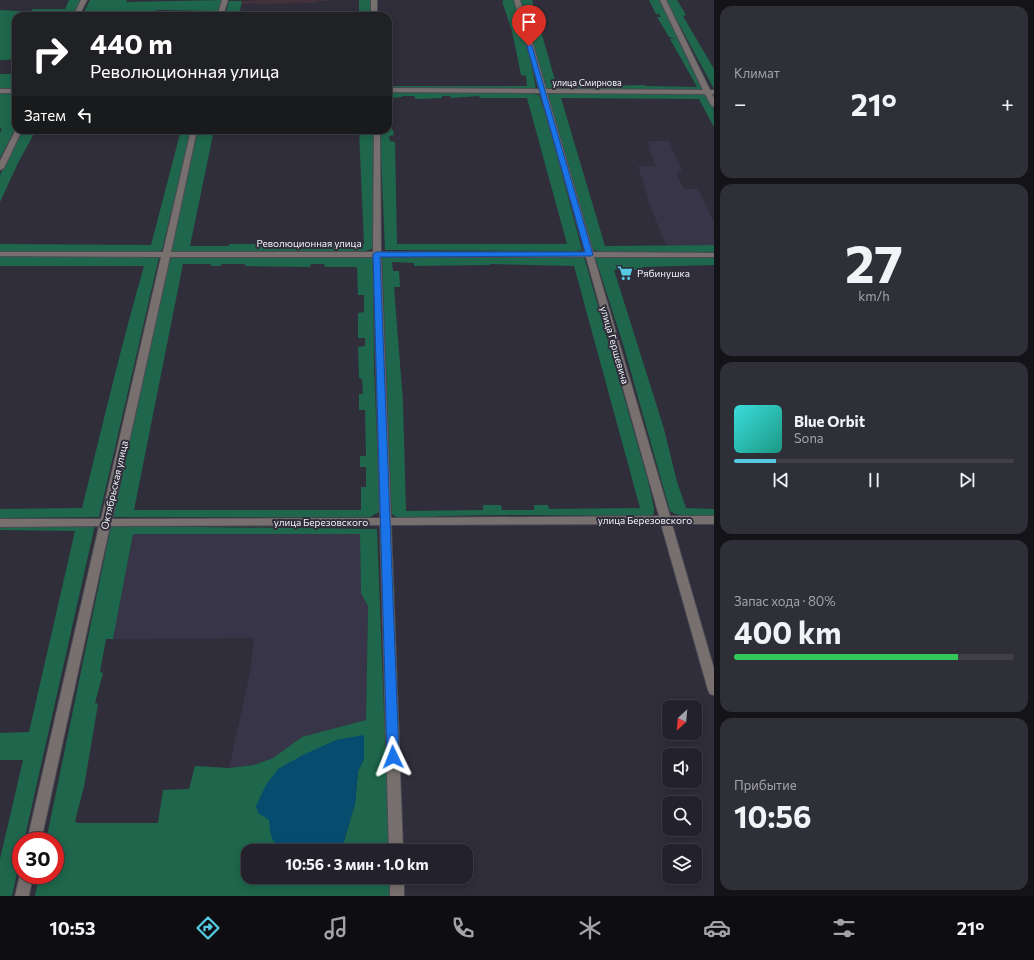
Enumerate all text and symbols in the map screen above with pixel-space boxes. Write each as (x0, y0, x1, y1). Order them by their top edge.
pin (512, 5, 546, 46)
icon: arrive (518, 11, 540, 33)
text: 440 m (90, 26, 173, 60)
icon: right (24, 28, 76, 80)
text: Революционная улица (90, 60, 279, 82)
text: Климат (734, 65, 780, 81)
street label: улица Смирнова (552, 77, 622, 88)
text: 21° (851, 85, 897, 122)
text: − (734, 90, 747, 117)
text: + (1001, 90, 1014, 117)
icon: left (74, 104, 96, 126)
text: Затем (24, 106, 66, 124)
text: 27 (845, 230, 903, 294)
street label: Революционная улица (256, 237, 362, 249)
supermarket icon: Рябинушка (616, 264, 634, 282)
place label: Рябинушка (637, 267, 690, 279)
text: km/h (858, 288, 890, 304)
street label: улица Гершевича (598, 305, 632, 385)
text: Blue Orbit (794, 412, 865, 430)
text: Sona (794, 430, 824, 446)
street label: Октябрьская улица (98, 440, 130, 530)
icon: previous (770, 469, 792, 491)
icon: pause (863, 469, 885, 491)
icon: next (956, 469, 978, 491)
street label: улица Березовского (598, 514, 692, 526)
street label: улица Березовского (274, 516, 368, 528)
text: Запас хода · 80% (734, 593, 836, 609)
text: 400 km (734, 613, 841, 650)
north arrow (662, 700, 702, 740)
map controls (662, 700, 702, 884)
position arrow (372, 736, 414, 778)
button: sound (662, 748, 702, 788)
text: Прибытие (734, 777, 797, 793)
button: search (662, 796, 702, 836)
text: 10:56 (734, 797, 811, 834)
speed limit sign: 30 (12, 832, 64, 884)
button: layers (662, 844, 702, 884)
text: 10:56 · 3 мин · 1.0 km (285, 855, 429, 873)
icon: directions (194, 914, 222, 942)
icon: music (322, 914, 350, 942)
icon: phone (449, 914, 477, 942)
icon: climate (576, 914, 604, 942)
icon: car (703, 914, 731, 942)
icon: filters (830, 914, 858, 942)
text: 10:53 (50, 917, 95, 939)
text: 21° (957, 917, 984, 939)

